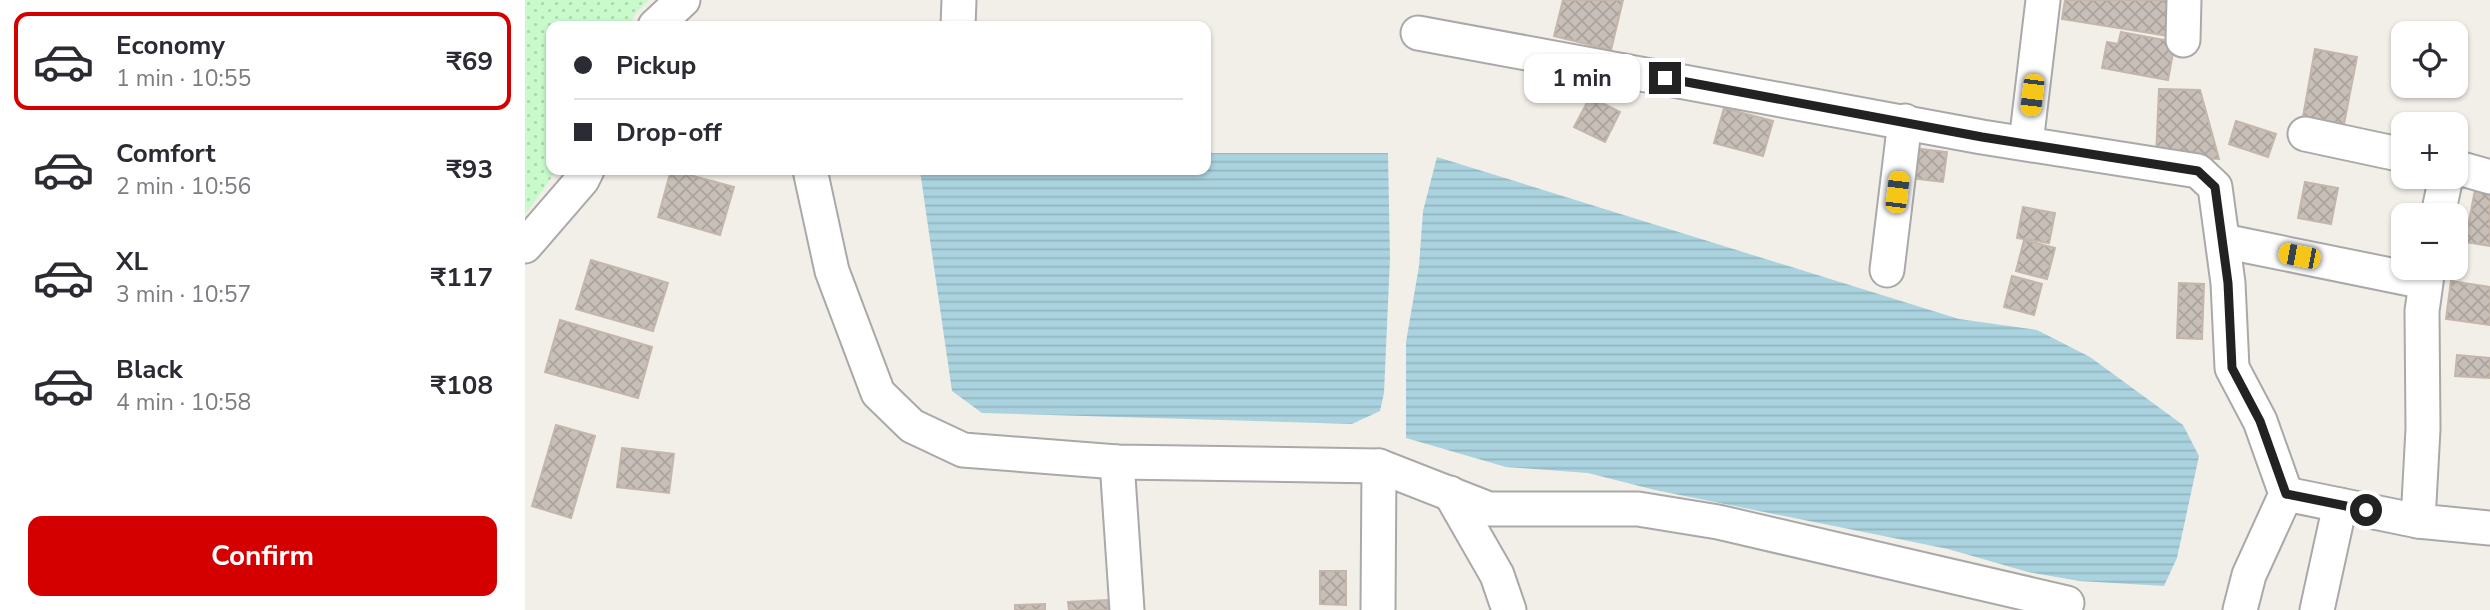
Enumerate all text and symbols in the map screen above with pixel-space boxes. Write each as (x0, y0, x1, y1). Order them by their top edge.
map controls (2391, 21, 2468, 280)
button: locate (2391, 21, 2468, 98)
text: Economy (116, 28, 225, 63)
icon: car (32, 30, 95, 93)
text: ₹69 (446, 44, 493, 79)
text: Pickup (616, 48, 696, 83)
callout: 1 min (1525, 54, 1641, 102)
route end (1649, 62, 1681, 94)
text: 1 min · 10:55 (116, 63, 251, 94)
text: 1 min (1552, 63, 1612, 94)
car (2020, 73, 2045, 117)
button: + (2391, 112, 2468, 189)
text: Drop-off (616, 115, 722, 150)
text: Comfort (116, 136, 216, 171)
icon: car (32, 138, 95, 201)
text: ₹93 (446, 152, 493, 187)
car (1885, 170, 1910, 214)
text: 2 min · 10:56 (116, 171, 251, 202)
button: − (2391, 203, 2468, 280)
car (2277, 242, 2322, 270)
text: XL (116, 244, 148, 279)
icon: car (32, 246, 95, 309)
text: ₹117 (431, 260, 493, 295)
text: 3 min · 10:57 (116, 279, 251, 310)
text: Black (116, 352, 183, 387)
icon: car (32, 354, 95, 417)
text: ₹108 (431, 368, 493, 403)
text: 4 min · 10:58 (116, 387, 251, 418)
route start (2350, 494, 2382, 526)
button: Confirm (28, 516, 497, 596)

